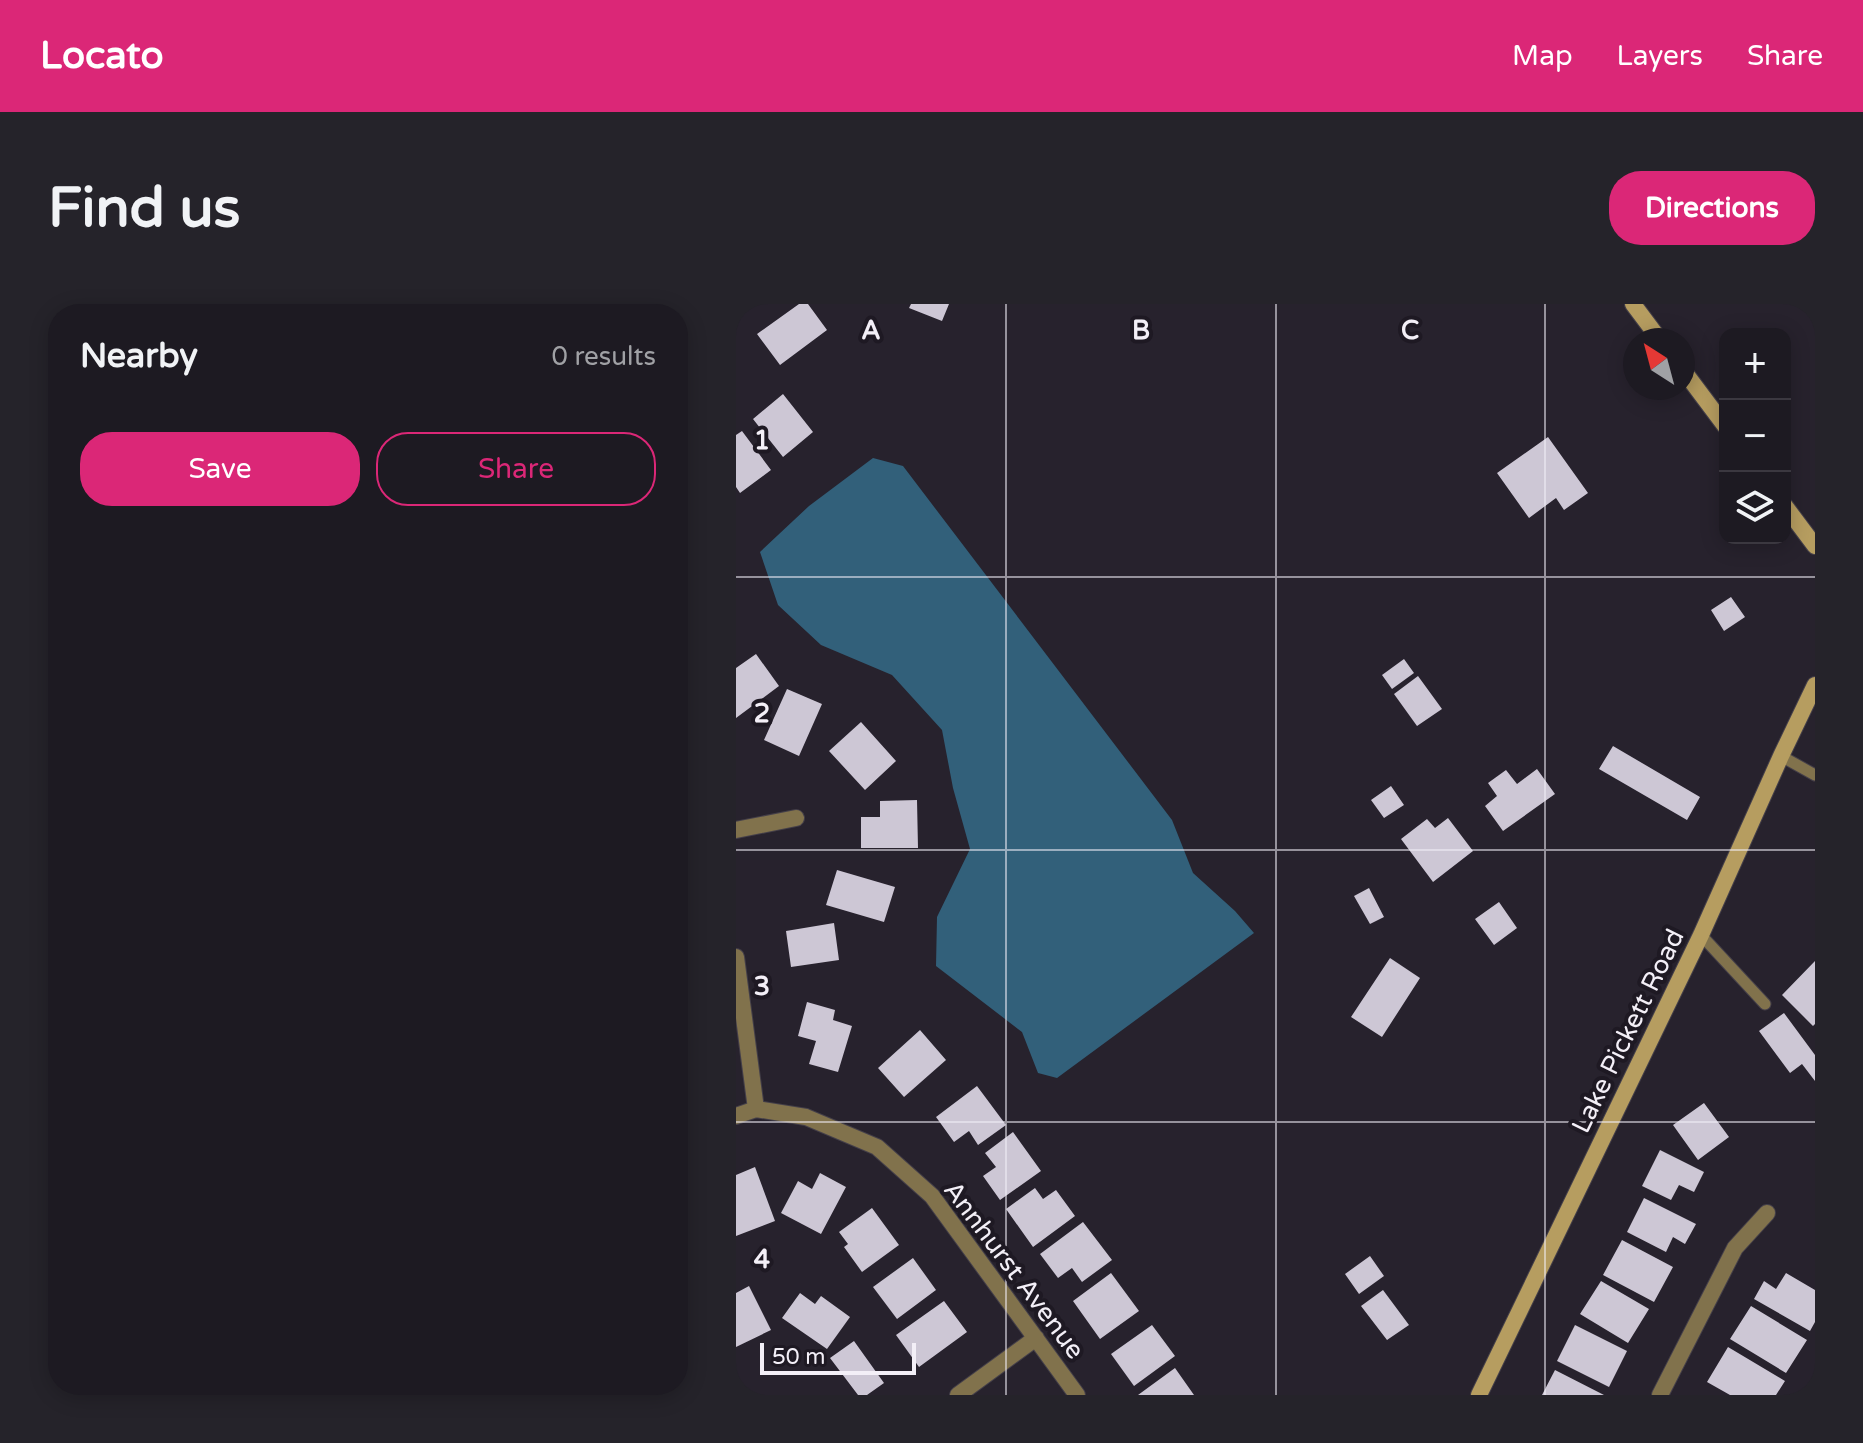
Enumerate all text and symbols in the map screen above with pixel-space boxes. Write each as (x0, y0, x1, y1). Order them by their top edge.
text: Locato (40, 33, 164, 79)
text: Map (1512, 39, 1573, 73)
text: Layers (1617, 39, 1703, 73)
text: Share (1747, 39, 1823, 73)
button: Directions (1609, 171, 1815, 245)
text: Find us (48, 175, 240, 242)
text: A (861, 315, 881, 346)
text: B (1132, 315, 1150, 346)
text: C (1401, 315, 1419, 346)
north arrow (1623, 328, 1695, 400)
map controls (1719, 328, 1791, 544)
button: + (1719, 328, 1791, 400)
text: Nearby (80, 336, 198, 377)
text: 0 results (551, 341, 656, 372)
button: − (1719, 400, 1791, 472)
text: 1 (754, 425, 770, 456)
button: Save (80, 432, 360, 506)
button: Share (376, 432, 656, 506)
button: layers (1719, 472, 1791, 544)
text: 2 (754, 698, 770, 729)
street label: Lake Pickett Road (1565, 924, 1691, 1138)
text: 3 (754, 971, 770, 1002)
street label: Annhurst Avenue (937, 1175, 1091, 1365)
text: 4 (754, 1244, 770, 1275)
scale bar (760, 1339, 916, 1375)
text: 50 m (772, 1344, 826, 1370)

